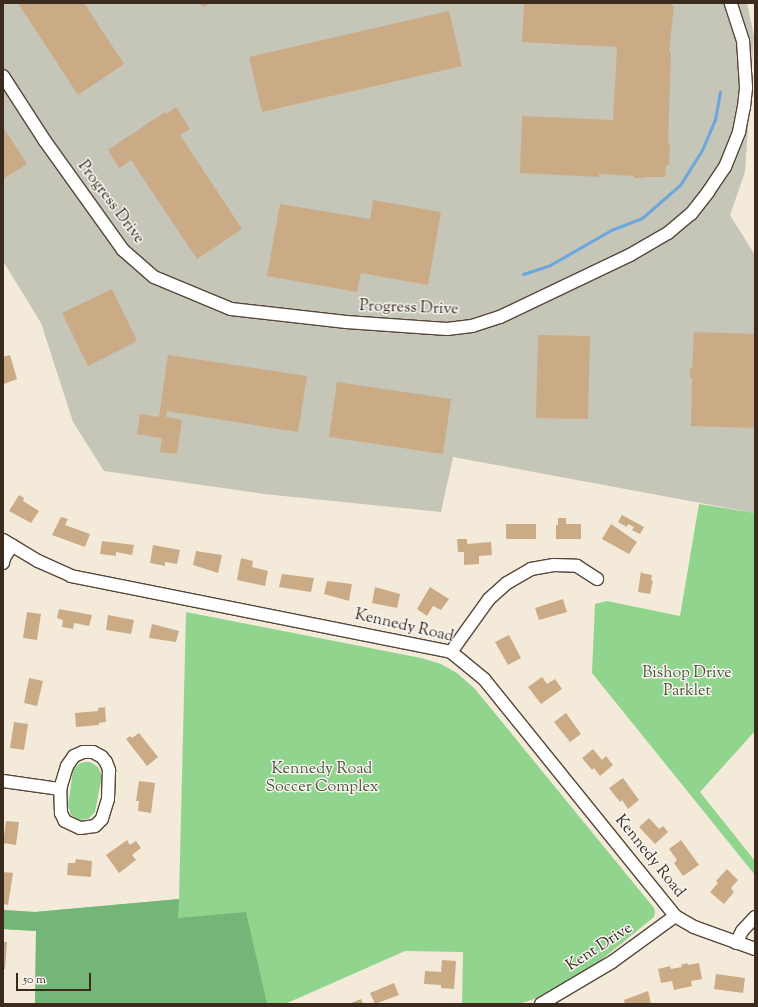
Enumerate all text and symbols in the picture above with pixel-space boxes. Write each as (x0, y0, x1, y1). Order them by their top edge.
street label: Progress Drive (72, 158, 148, 248)
street label: Progress Drive (359, 298, 459, 320)
street label: Kennedy Road (353, 606, 455, 648)
park label: Bishop Drive Parklet (642, 664, 732, 702)
park label: Kennedy Road Soccer Complex (265, 760, 379, 798)
street label: Kennedy Road (610, 812, 688, 902)
street label: Kent Drive (563, 920, 637, 976)
scale bar (18, 965, 93, 991)
text: 50 m (23, 971, 46, 989)

